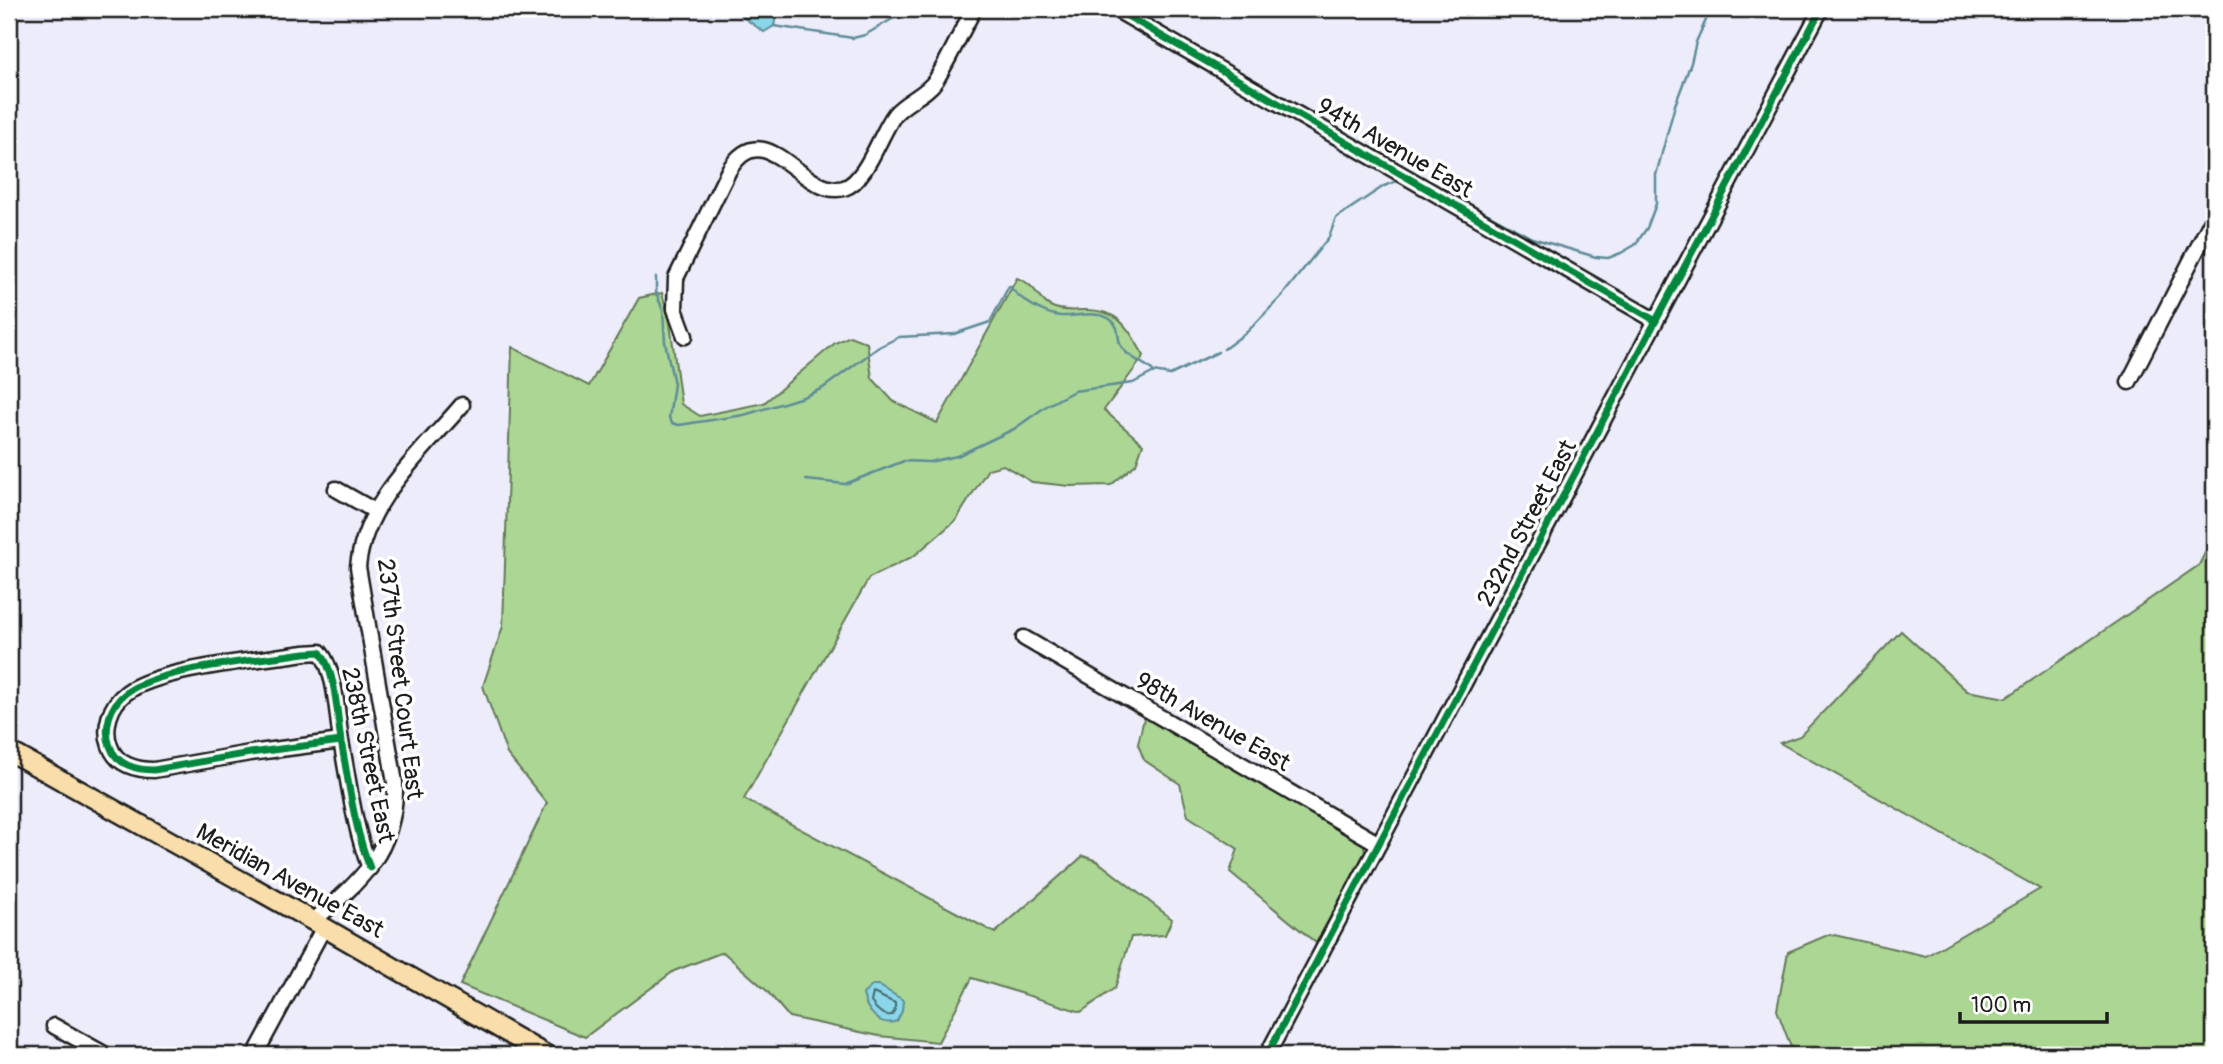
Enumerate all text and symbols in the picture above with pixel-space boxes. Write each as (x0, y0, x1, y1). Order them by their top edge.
street label: 94th Avenue East (1312, 92, 1478, 205)
street label: 232nd Street East (1471, 435, 1583, 611)
street label: 237th Street Court East (371, 557, 429, 801)
street label: 238th Street East (335, 665, 401, 846)
street label: 98th Avenue East (1131, 666, 1296, 778)
street label: Meridian Avenue East (191, 817, 389, 945)
scale bar (1960, 980, 2108, 1024)
text: 100 m (1971, 992, 2031, 1019)

